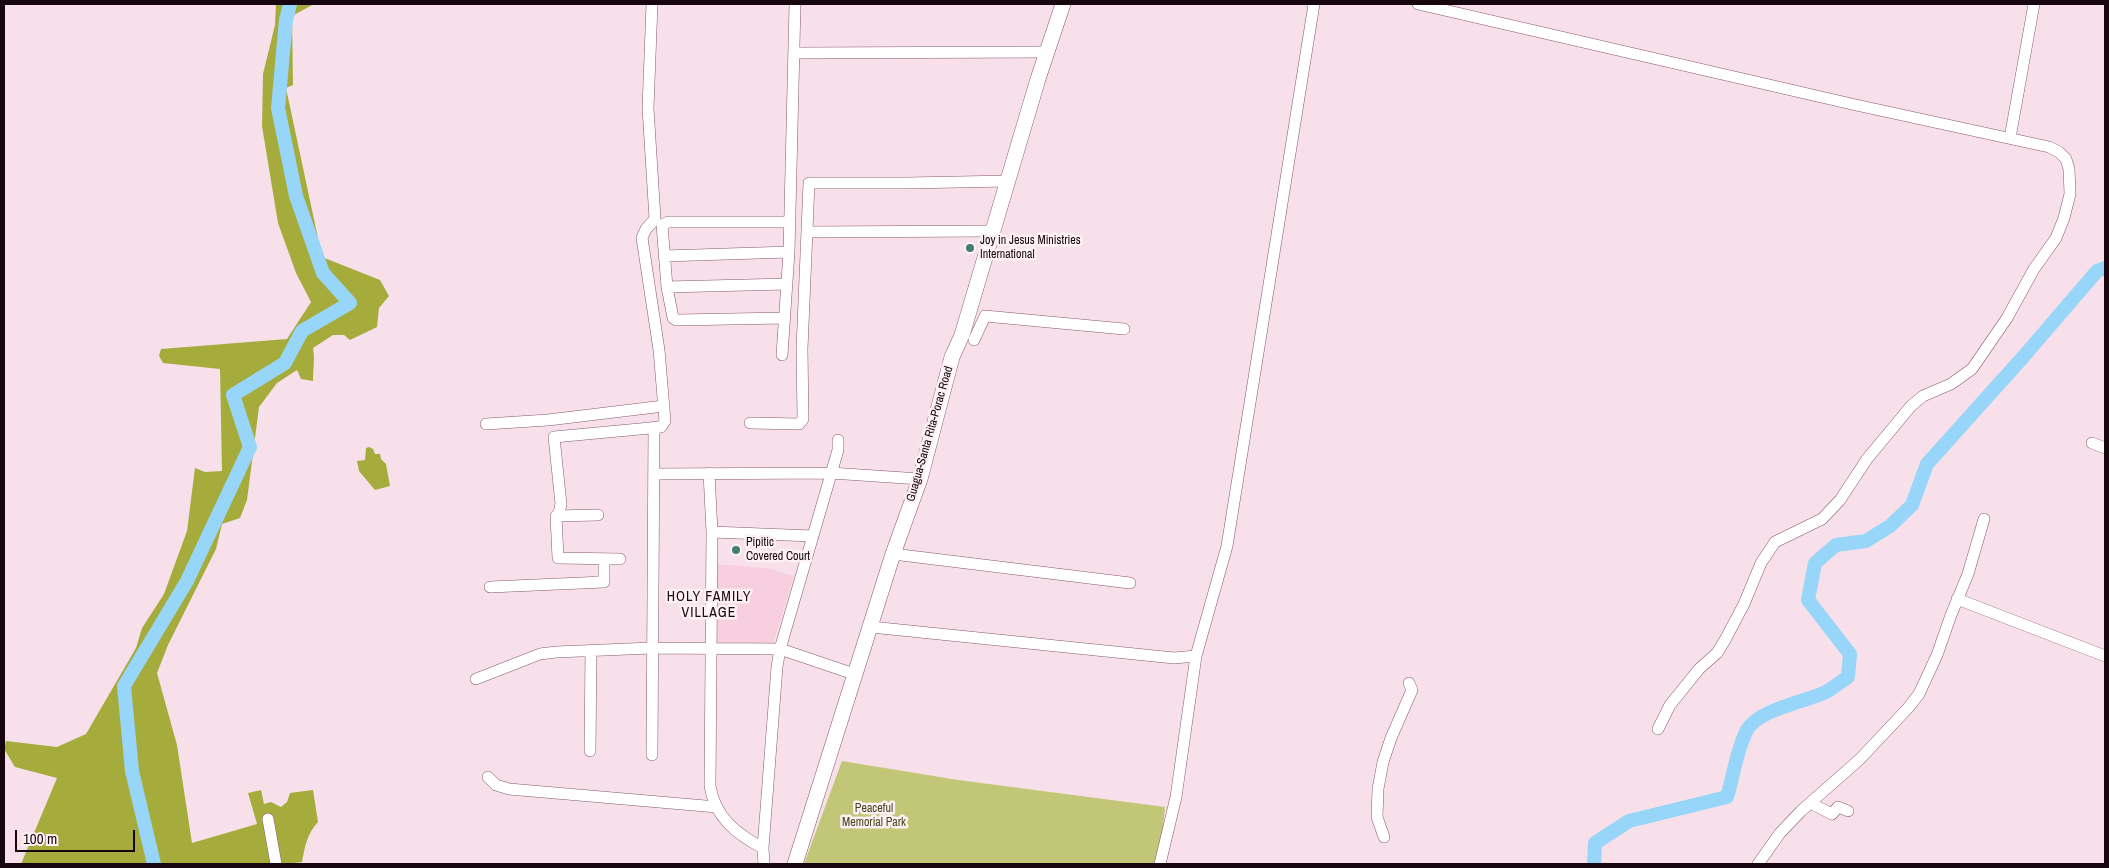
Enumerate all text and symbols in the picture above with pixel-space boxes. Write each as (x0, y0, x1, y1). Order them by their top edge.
place label: Joy in Jesus Ministries International (980, 234, 1081, 262)
marker: Joy in Jesus Ministries International (964, 242, 976, 254)
street label: Guagua-Santa Rita-Porac Road (904, 365, 956, 503)
place label: Pipitic Covered Court (746, 536, 810, 564)
marker: Pipitic Covered Court (730, 544, 742, 556)
district label: HOLY FAMILY VILLAGE (665, 589, 753, 622)
park label: Peaceful Memorial Park (842, 802, 906, 830)
scale bar (18, 820, 138, 852)
text: 100 m (23, 828, 57, 849)

